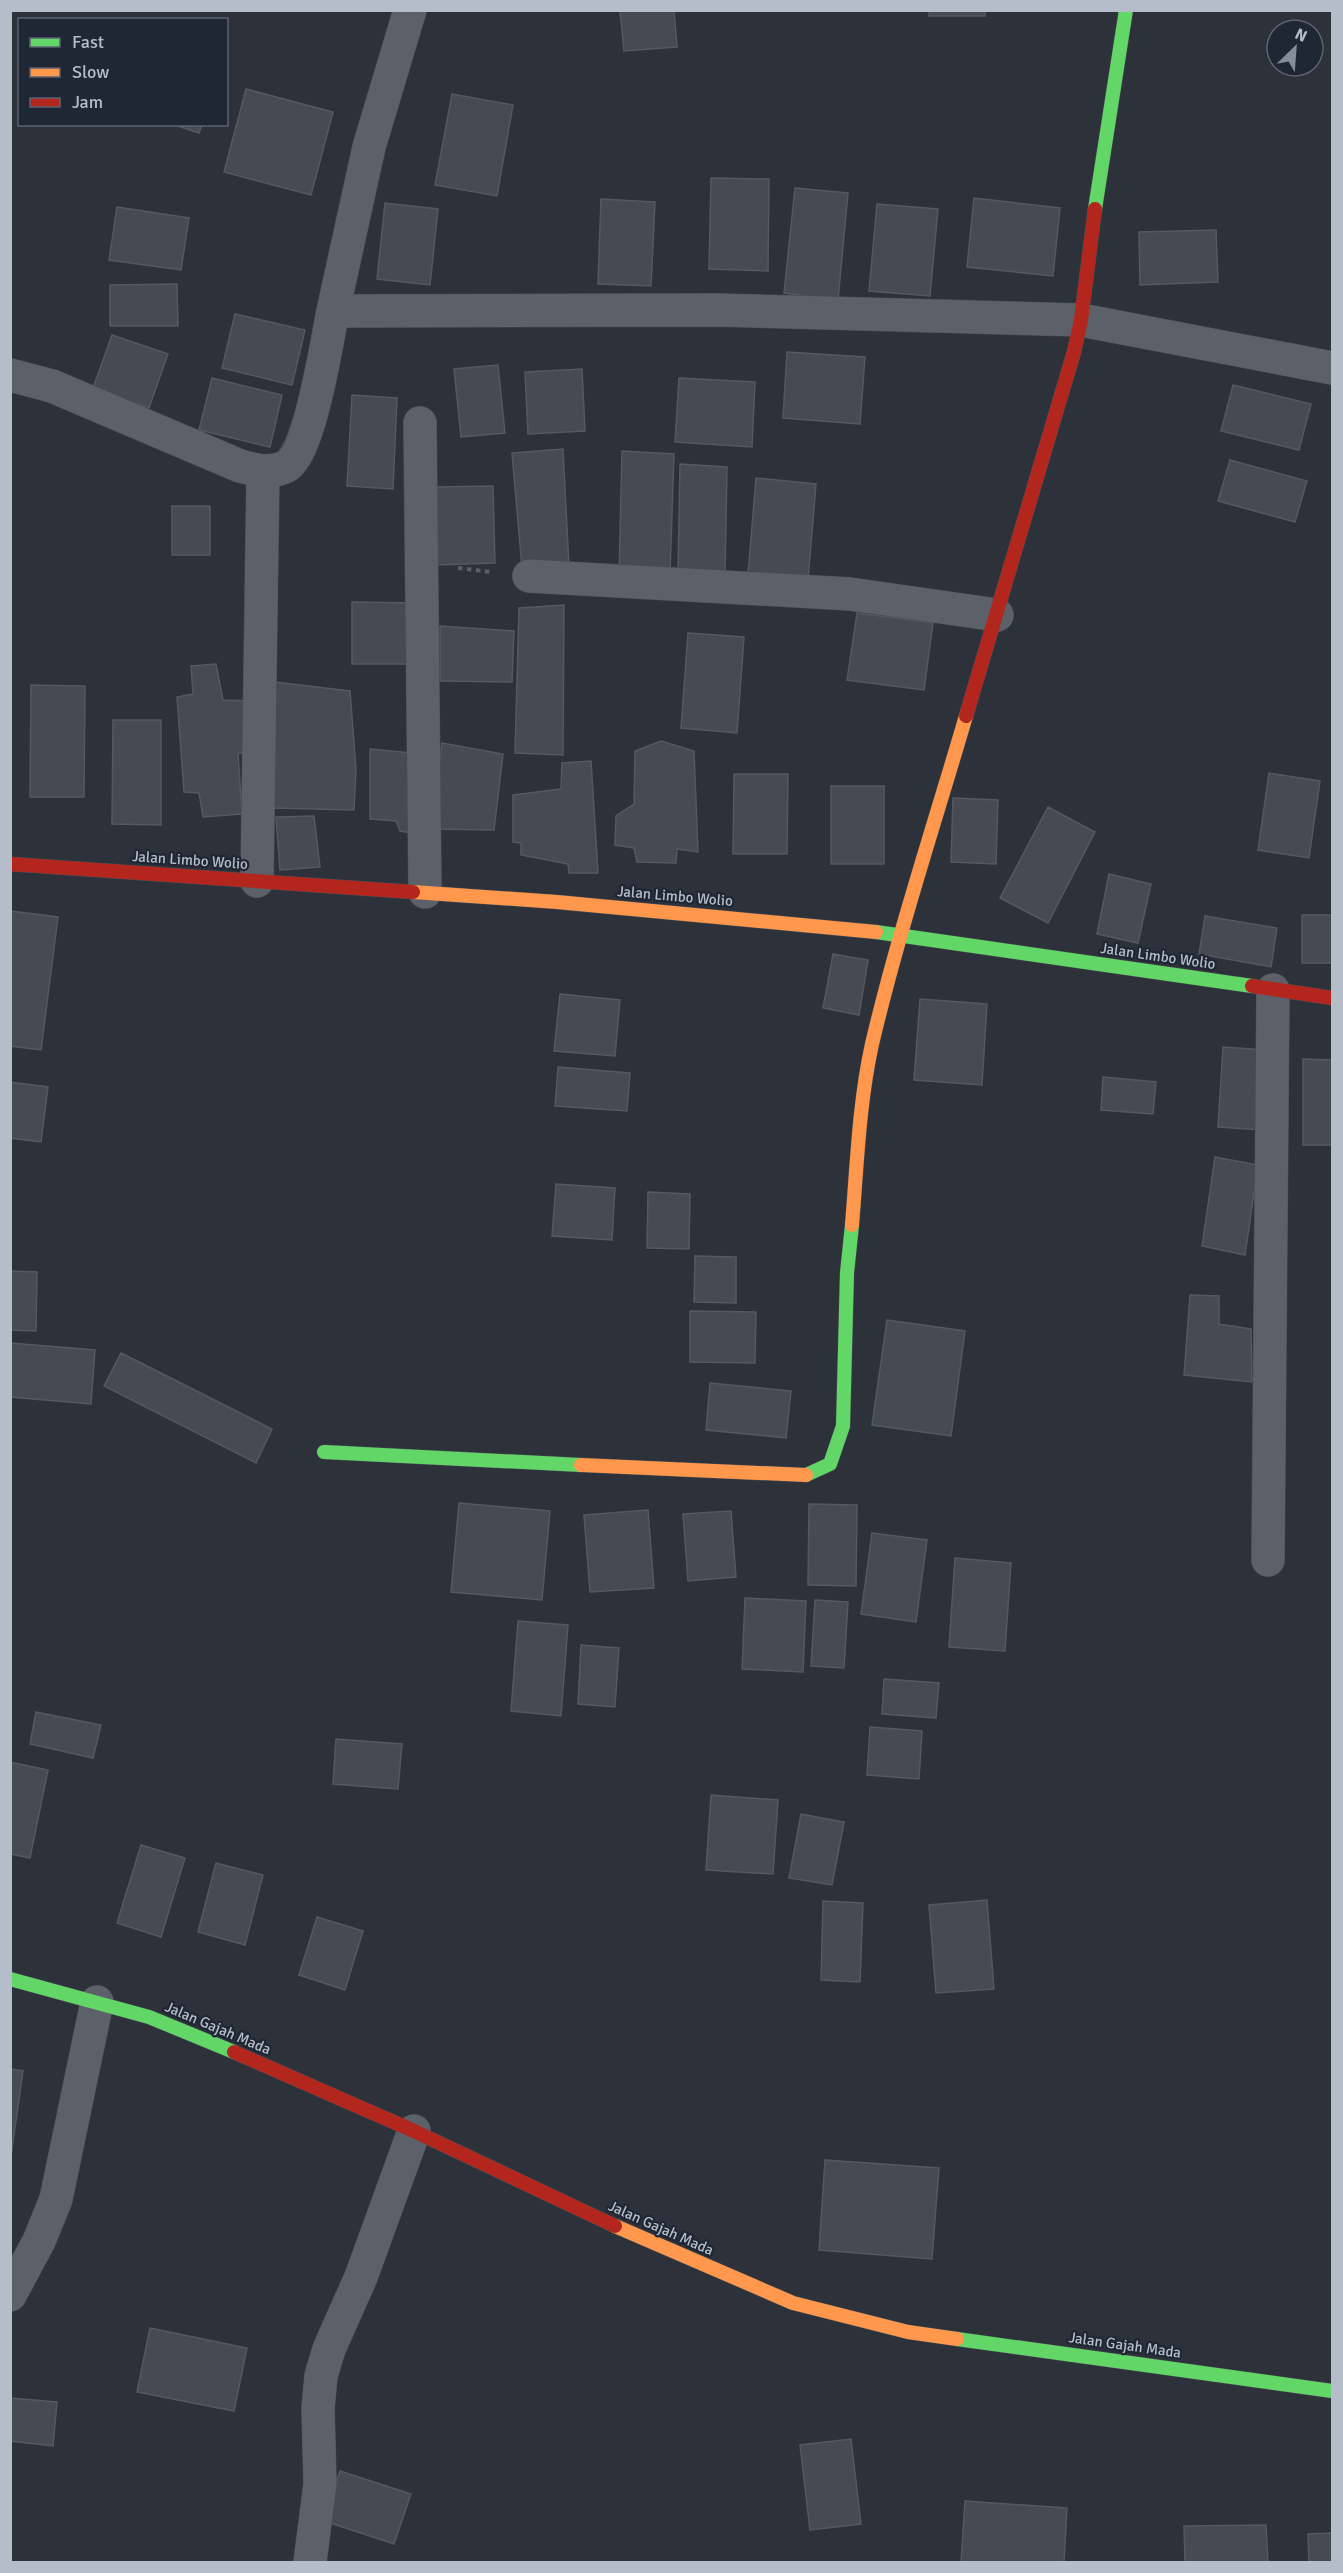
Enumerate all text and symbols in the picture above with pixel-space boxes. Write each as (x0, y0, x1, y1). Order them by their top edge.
legend (18, 18, 228, 126)
north arrow (1265, 18, 1325, 78)
text: N (1292, 24, 1310, 47)
text: Fast (72, 31, 104, 53)
text: Slow (72, 61, 109, 83)
text: Jam (72, 91, 103, 113)
street label: Jalan Limbo Wolio (131, 847, 249, 873)
street label: Jalan Limbo Wolio (616, 882, 734, 910)
street label: Jalan Limbo Wolio (1099, 939, 1217, 973)
street label: Jalan Gajah Mada (162, 1998, 274, 2058)
street label: Jalan Gajah Mada (606, 2197, 716, 2259)
street label: Jalan Gajah Mada (1068, 2328, 1182, 2362)

